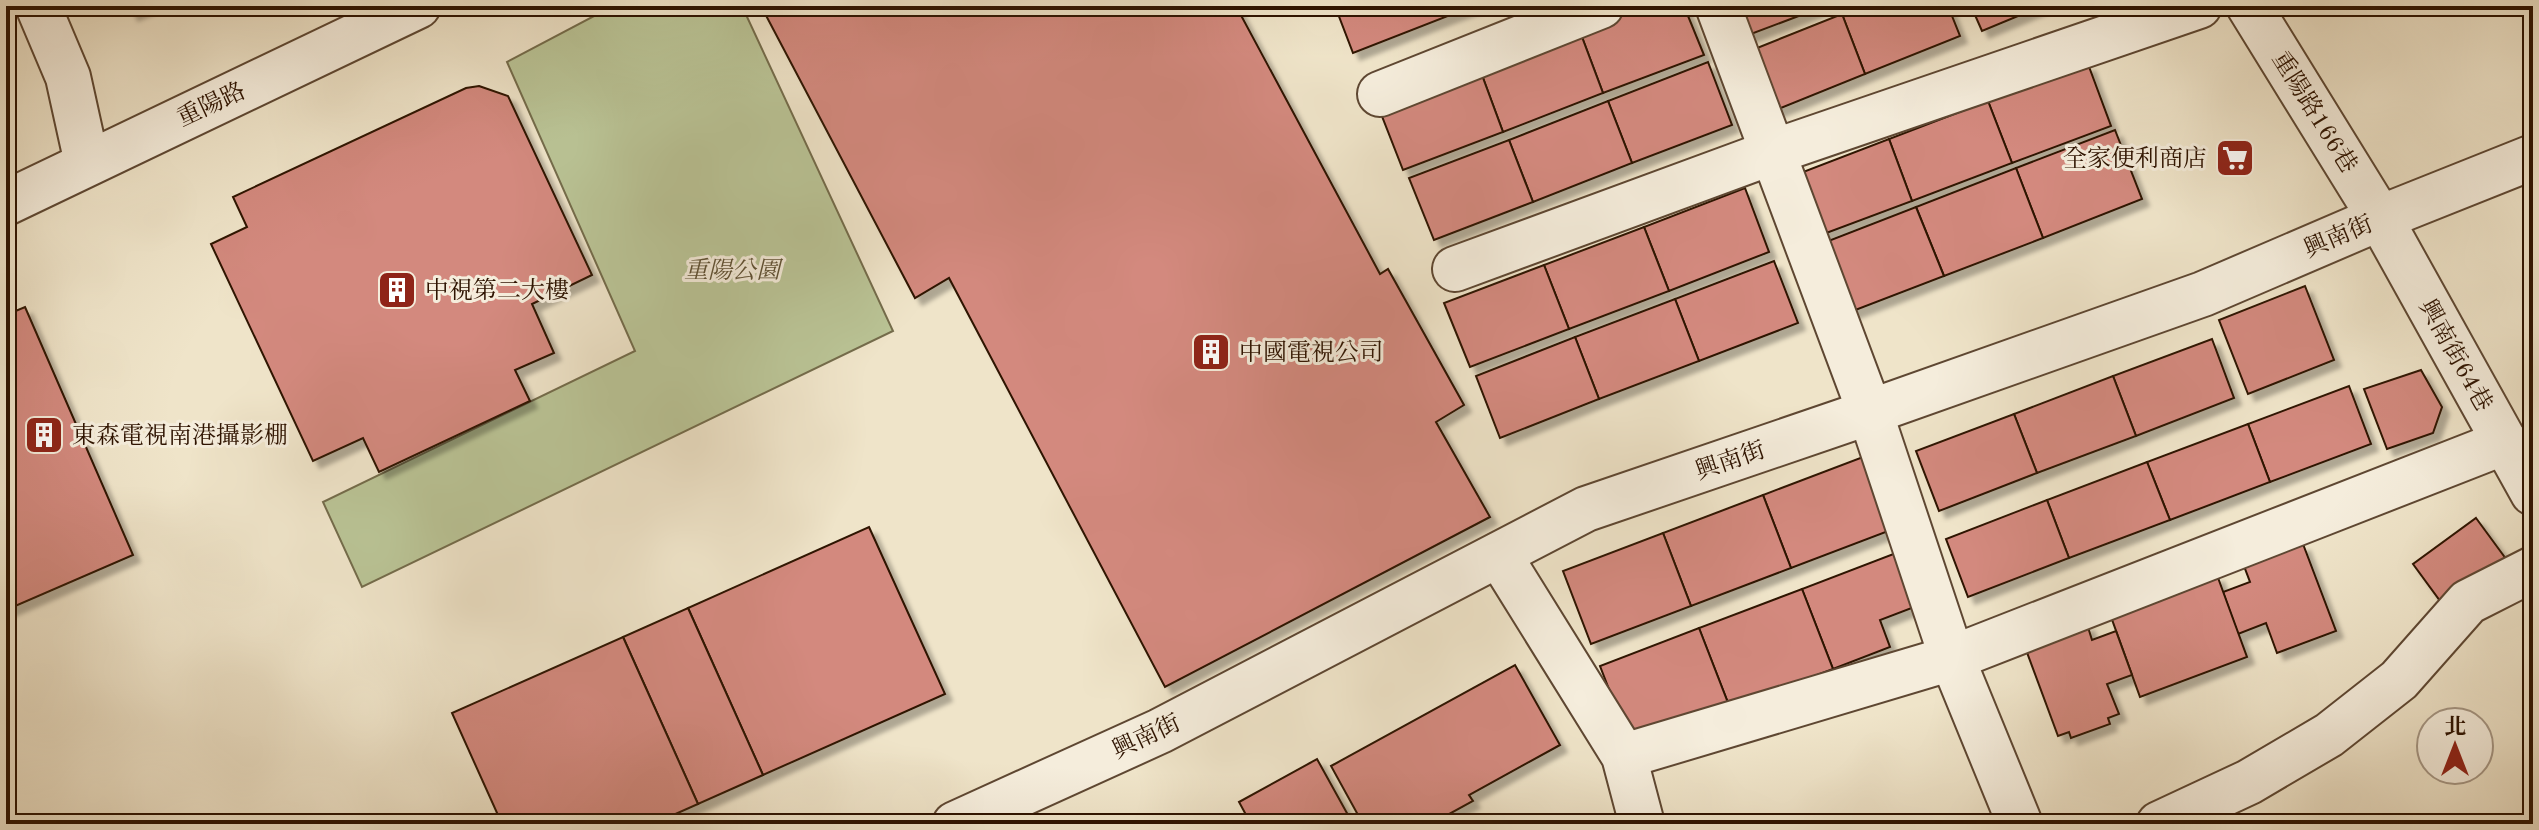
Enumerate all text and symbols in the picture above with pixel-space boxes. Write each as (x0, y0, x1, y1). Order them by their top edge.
street label: 重陽路166巷 (2267, 47, 2363, 178)
street label: 重陽路 (173, 77, 250, 132)
supermarket icon: 全家便利商店 (2214, 137, 2256, 179)
place label: 全家便利商店 (2063, 145, 2207, 172)
street label: 興南街 (2300, 210, 2377, 263)
park label: 重陽公園 (684, 257, 784, 284)
building icon: 中視第二大樓 (376, 269, 418, 311)
place label: 中視第二大樓 (425, 277, 569, 304)
street label: 興南街64巷 (2414, 295, 2497, 416)
building icon: 中國電視公司 (1190, 331, 1232, 373)
place label: 中國電視公司 (1239, 339, 1383, 366)
building icon: 東森電視南港攝影棚 (23, 414, 65, 456)
place label: 東森電視南港攝影棚 (72, 422, 288, 449)
street label: 興南街 (1692, 436, 1769, 485)
north arrow (2415, 706, 2495, 786)
street label: 興南街 (1108, 709, 1185, 764)
text: 北 (2444, 715, 2466, 739)

